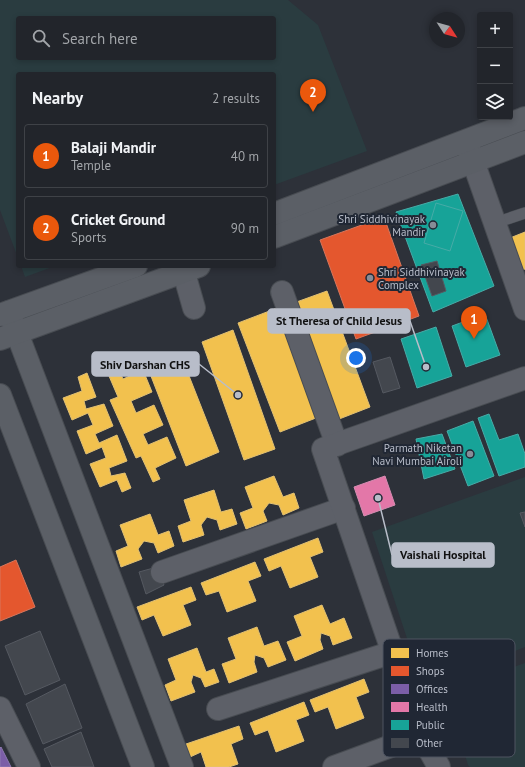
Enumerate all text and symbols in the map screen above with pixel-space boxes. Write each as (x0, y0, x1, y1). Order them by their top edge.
north arrow (429, 12, 465, 48)
map controls (477, 12, 513, 120)
button: + (477, 12, 513, 48)
search box (16, 16, 276, 60)
icon: search (30, 27, 52, 49)
text: Search here (62, 29, 138, 48)
button: − (477, 48, 513, 84)
pin: 2 (300, 79, 326, 112)
button: layers (477, 84, 513, 120)
text: Nearby (32, 87, 83, 109)
text: 2 results (212, 90, 260, 107)
text: Balaji Mandir (71, 138, 156, 157)
text: 1 (42, 148, 50, 165)
text: 40 m (231, 148, 259, 165)
text: Temple (71, 157, 111, 174)
text: Cricket Ground (71, 210, 165, 229)
place label: Shri Siddhivinayak Mandir (338, 212, 426, 239)
text: 2 (42, 220, 50, 237)
text: 90 m (231, 220, 259, 237)
marker: Shri Siddhivinayak Mandir (428, 220, 438, 230)
text: Sports (71, 229, 107, 246)
place label: Shri Siddhivinayak Complex (378, 265, 465, 292)
marker: Shri Siddhivinayak Complex (365, 273, 375, 283)
pin: 1 (461, 306, 487, 339)
callout: St Theresa of Child Jesus (268, 309, 410, 333)
text: St Theresa of Child Jesus (276, 313, 402, 328)
your location (346, 348, 366, 368)
callout: Shiv Darshan CHS (92, 352, 199, 376)
text: Shiv Darshan CHS (100, 357, 190, 372)
place label: Parmath Niketan Navi Mumbai Airoli (372, 441, 462, 468)
marker: Parmath Niketan Navi Mumbai Airoli (465, 449, 475, 459)
callout: Vaishali Hospital (392, 543, 494, 567)
text: Vaishali Hospital (399, 547, 486, 562)
legend (383, 639, 515, 757)
text: Homes (416, 646, 449, 660)
text: Shops (416, 664, 445, 678)
text: Offices (416, 682, 448, 696)
text: Health (416, 700, 447, 714)
text: Public (416, 718, 445, 732)
text: Other (416, 736, 443, 750)

